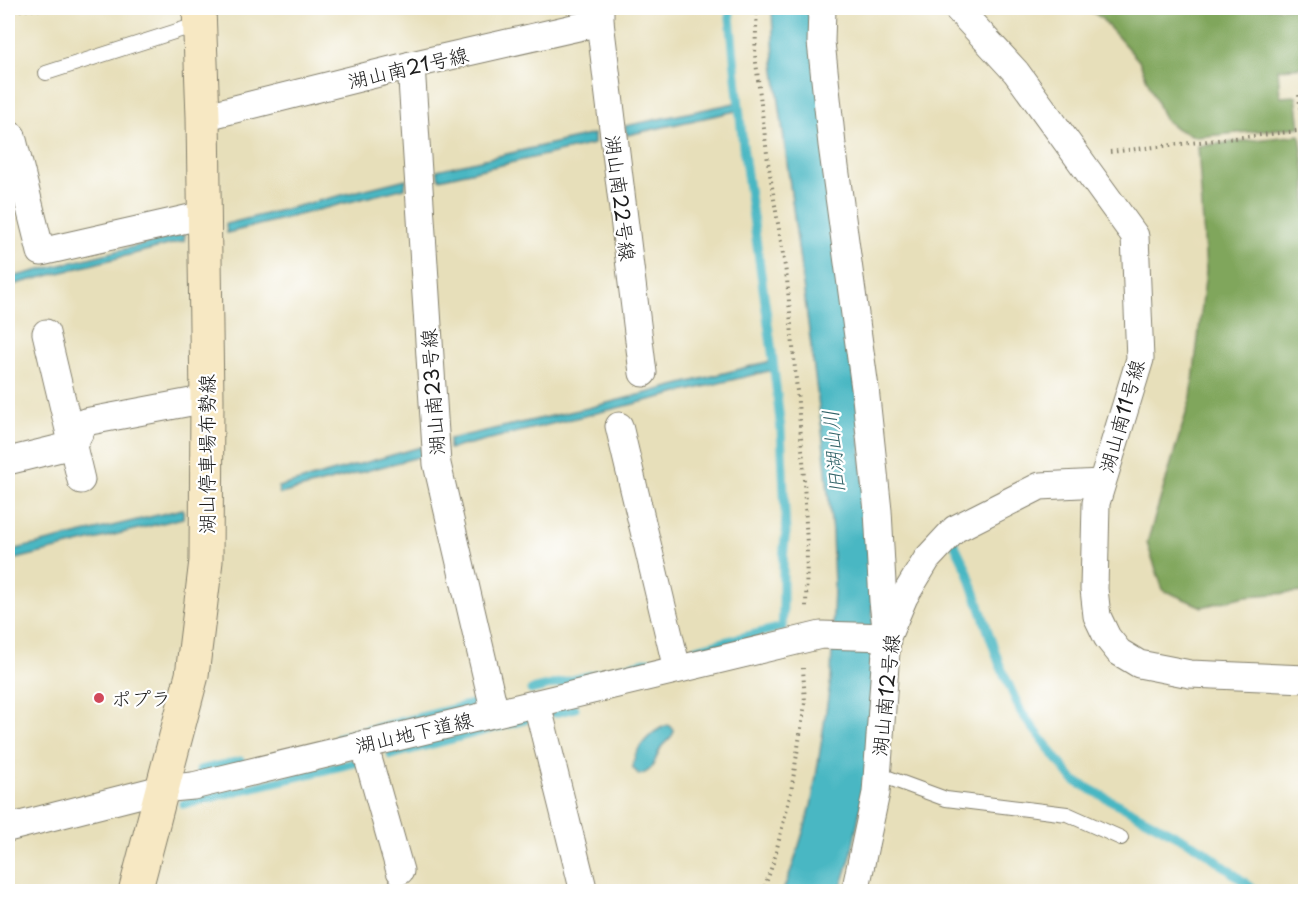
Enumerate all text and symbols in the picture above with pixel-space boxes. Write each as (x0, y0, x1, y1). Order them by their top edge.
street label: 湖山南21号線 (345, 39, 471, 95)
street label: 湖山南22号線 (598, 133, 644, 263)
street label: 湖山南23号線 (413, 328, 451, 456)
street label: 湖山南11号線 (1090, 356, 1152, 476)
street label: 湖山停車場布勢線 (191, 374, 221, 534)
water label: 旧湖山川 (812, 409, 852, 495)
street label: 湖山南12号線 (864, 632, 906, 758)
place label: ポプラ (111, 683, 171, 713)
marker: ポプラ (92, 691, 106, 705)
street label: 湖山地下道線 (352, 704, 476, 760)

